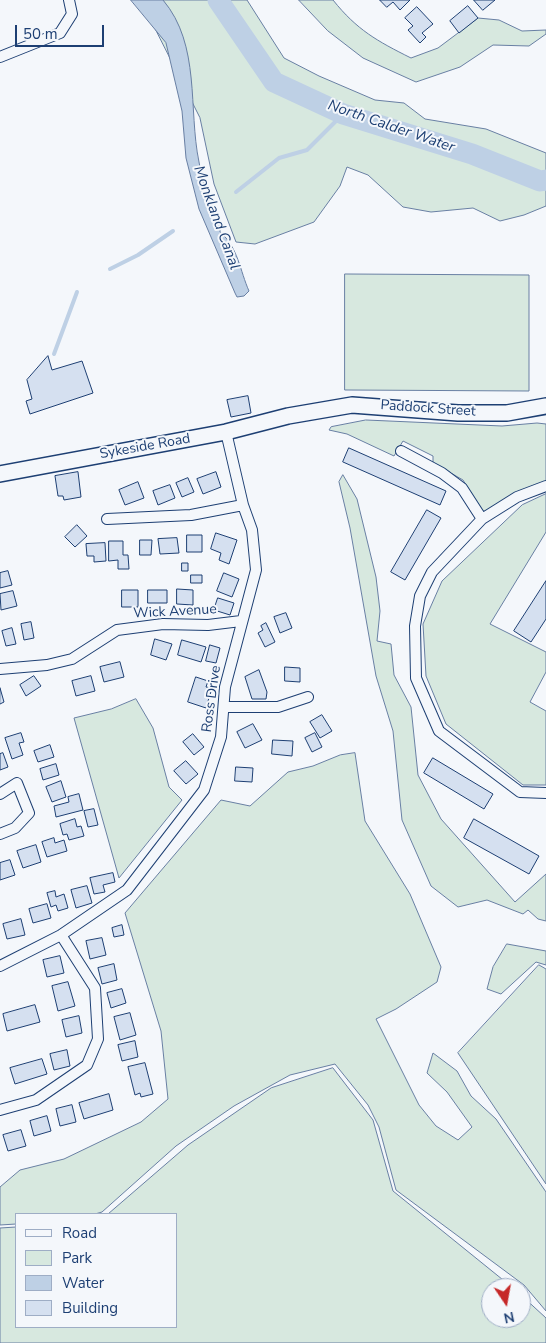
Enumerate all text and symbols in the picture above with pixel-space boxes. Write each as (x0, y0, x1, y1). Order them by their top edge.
scale bar (18, 15, 106, 47)
text: 50 m (23, 24, 58, 44)
water label: North Calder Water (325, 97, 457, 157)
water label: Monkland Canal (189, 164, 243, 272)
street label: Paddock Street (380, 397, 476, 421)
street label: Sykeside Road (98, 431, 192, 463)
street label: Wick Avenue (133, 601, 217, 623)
street label: Ross Drive (199, 665, 225, 733)
legend (15, 1213, 178, 1328)
text: Road (62, 1223, 97, 1243)
text: Park (62, 1248, 92, 1268)
text: Water (62, 1273, 104, 1293)
north arrow (481, 1278, 531, 1328)
text: Building (62, 1298, 118, 1318)
text: N (502, 1307, 516, 1328)

